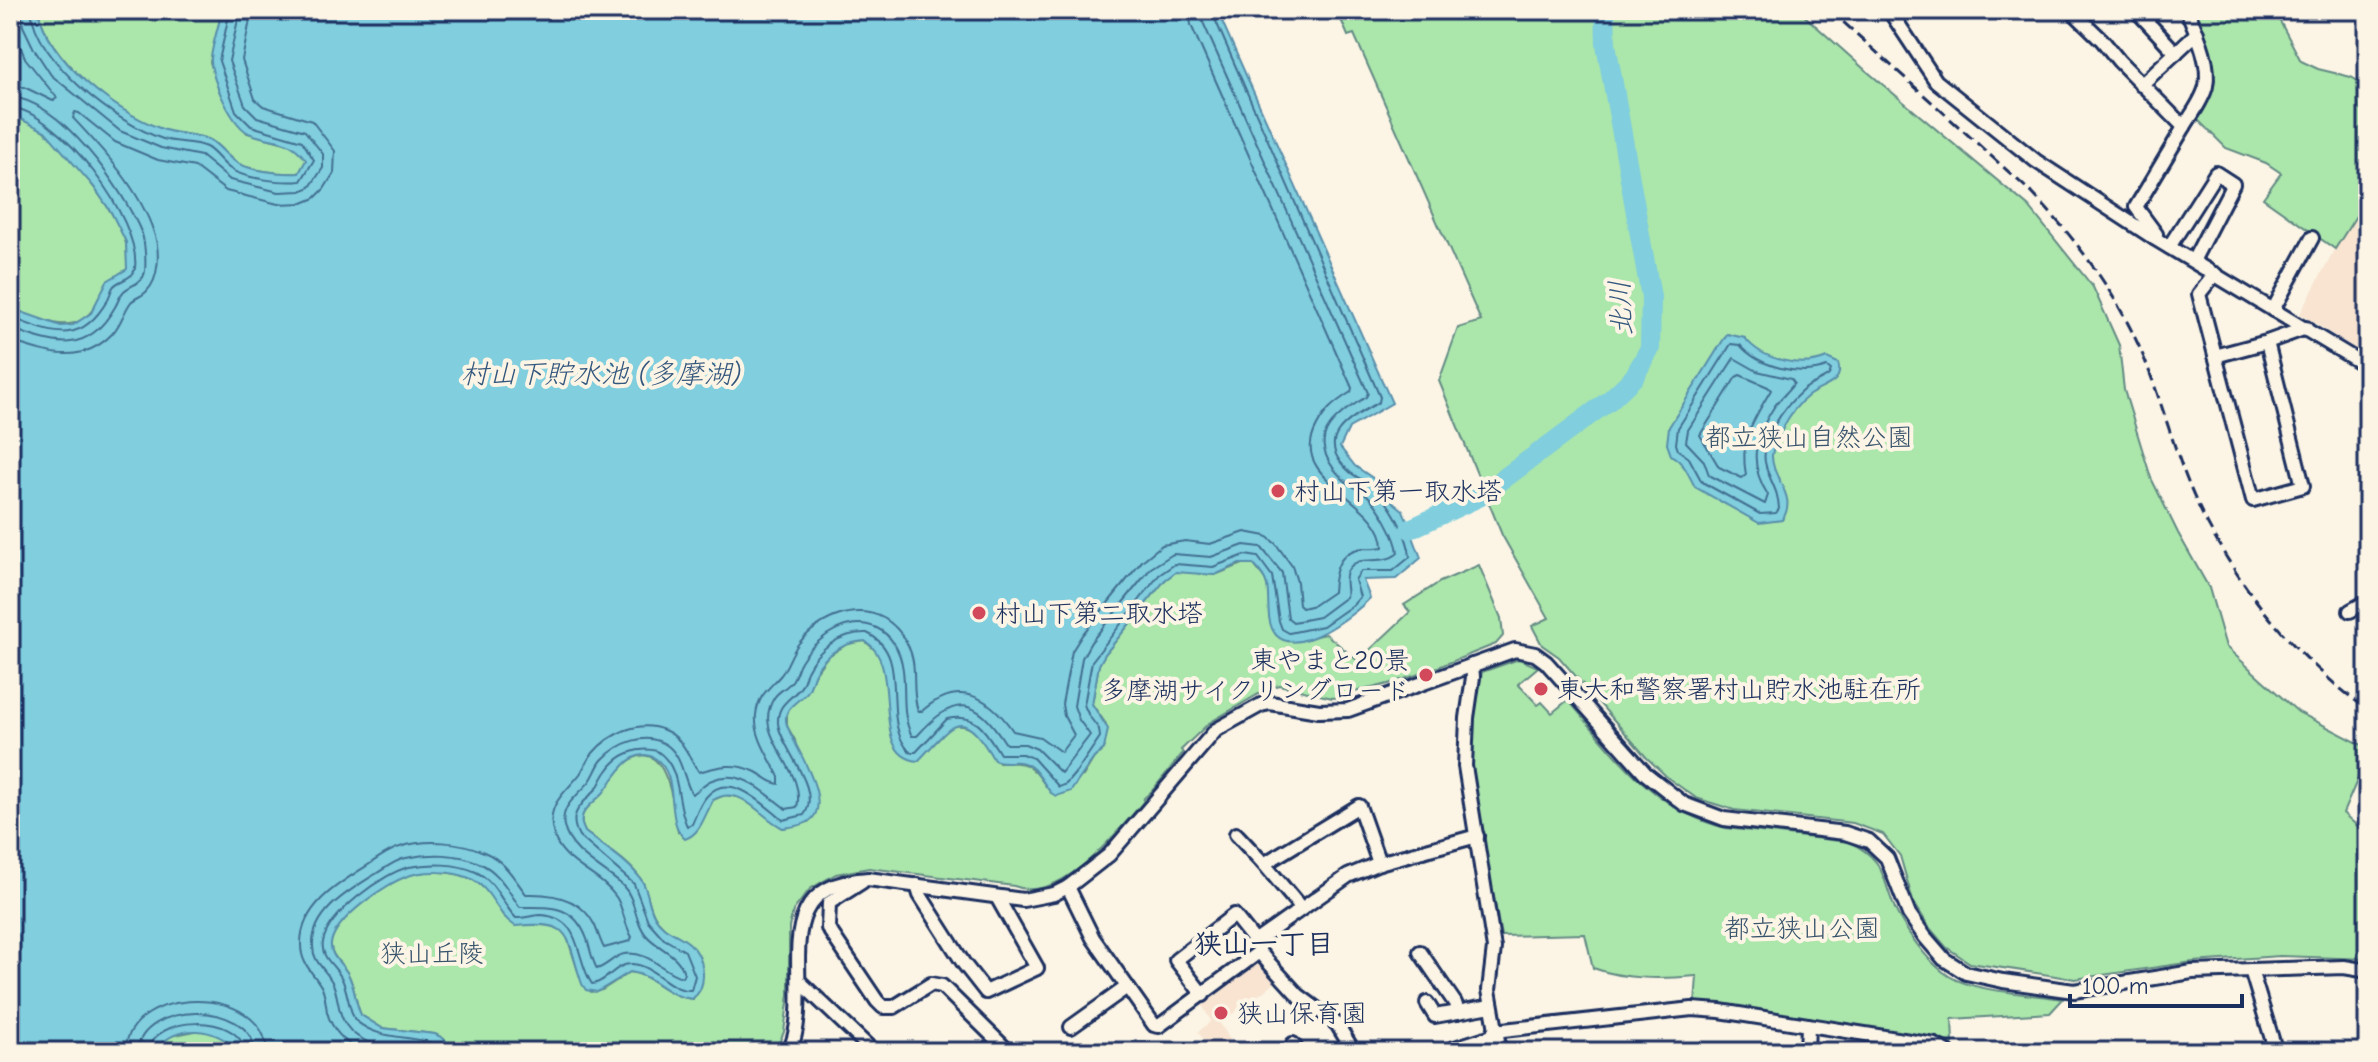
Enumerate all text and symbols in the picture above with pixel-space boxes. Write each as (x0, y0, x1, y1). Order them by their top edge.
water label: 北川 (1604, 279, 1638, 337)
water label: 村山下貯水池 (多摩湖) (461, 358, 741, 390)
park label: 都立狭山自然公園 (1705, 423, 1913, 453)
place label: 村山下第一取水塔 (1294, 477, 1502, 507)
marker: 村山下第一取水塔 (1269, 482, 1287, 500)
place label: 村山下第二取水塔 (995, 599, 1203, 629)
marker: 村山下第二取水塔 (970, 604, 988, 622)
place label: 東やまと20景 多摩湖サイクリングロード (1101, 646, 1410, 706)
marker: 東やまと20景 多摩湖サイクリングロード (1417, 666, 1435, 684)
place label: 東大和警察署村山貯水池駐在所 (1557, 675, 1921, 705)
marker: 東大和警察署村山貯水池駐在所 (1532, 680, 1550, 698)
park label: 都立狭山公園 (1724, 914, 1880, 944)
district label: 狭山一丁目 (1194, 928, 1334, 960)
park label: 狭山丘陵 (380, 939, 484, 969)
scale bar (2070, 958, 2242, 1008)
text: 100 m (2082, 972, 2149, 1000)
place label: 狭山保育園 (1237, 999, 1367, 1029)
marker: 狭山保育園 (1212, 1004, 1230, 1022)

